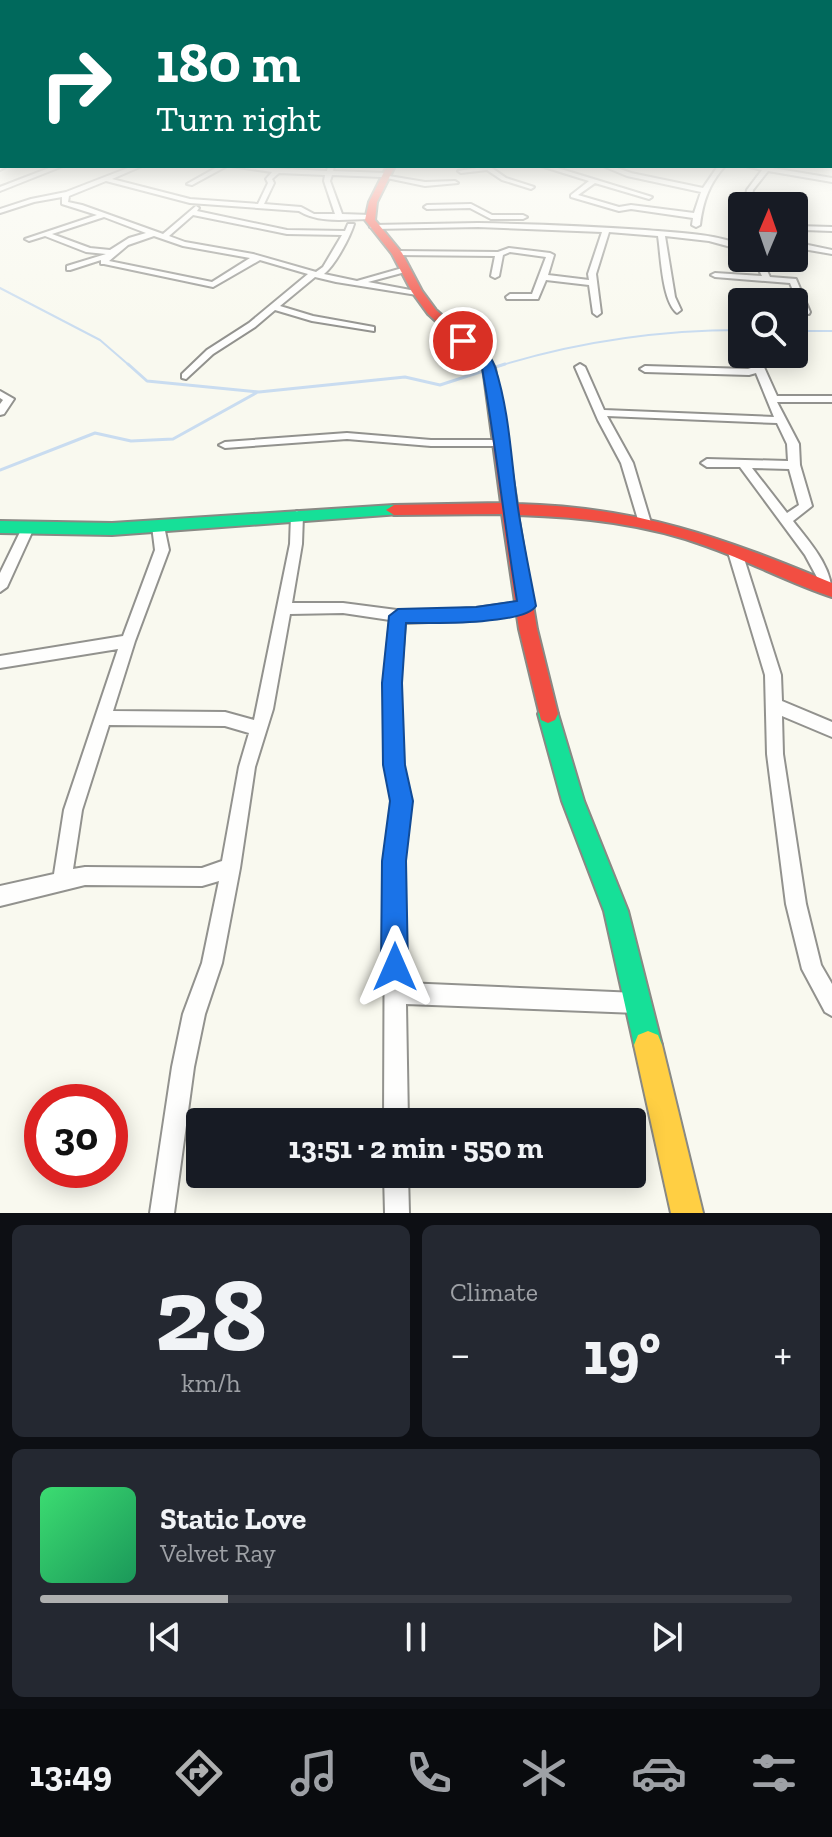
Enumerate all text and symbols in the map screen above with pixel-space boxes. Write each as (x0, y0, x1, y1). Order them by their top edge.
text: 180 m (156, 29, 301, 96)
icon: right (24, 32, 128, 136)
text: Turn right (156, 97, 321, 140)
north arrow (728, 192, 808, 272)
map controls (728, 192, 808, 368)
button: search (728, 288, 808, 368)
pin (429, 307, 497, 375)
icon: arrive (441, 319, 485, 363)
position arrow (353, 925, 437, 1009)
speed limit sign: 30 (24, 1084, 128, 1188)
text: 13:51 · 2 min · 550 m (289, 1130, 543, 1166)
text: 28 (155, 1252, 267, 1377)
text: Climate (450, 1276, 538, 1308)
text: 19° (583, 1317, 661, 1389)
text: − (450, 1327, 471, 1380)
text: + (773, 1327, 792, 1380)
text: km/h (181, 1367, 241, 1399)
text: Static Love (160, 1501, 306, 1537)
text: Velvet Ray (160, 1537, 276, 1569)
icon: previous (143, 1615, 187, 1659)
icon: pause (394, 1615, 438, 1659)
icon: next (645, 1615, 689, 1659)
icon: directions (171, 1745, 227, 1801)
icon: music (286, 1745, 342, 1801)
icon: phone (401, 1745, 457, 1801)
icon: climate (516, 1745, 572, 1801)
icon: car (631, 1745, 687, 1801)
icon: filters (746, 1745, 802, 1801)
text: 13:49 (30, 1752, 112, 1795)

